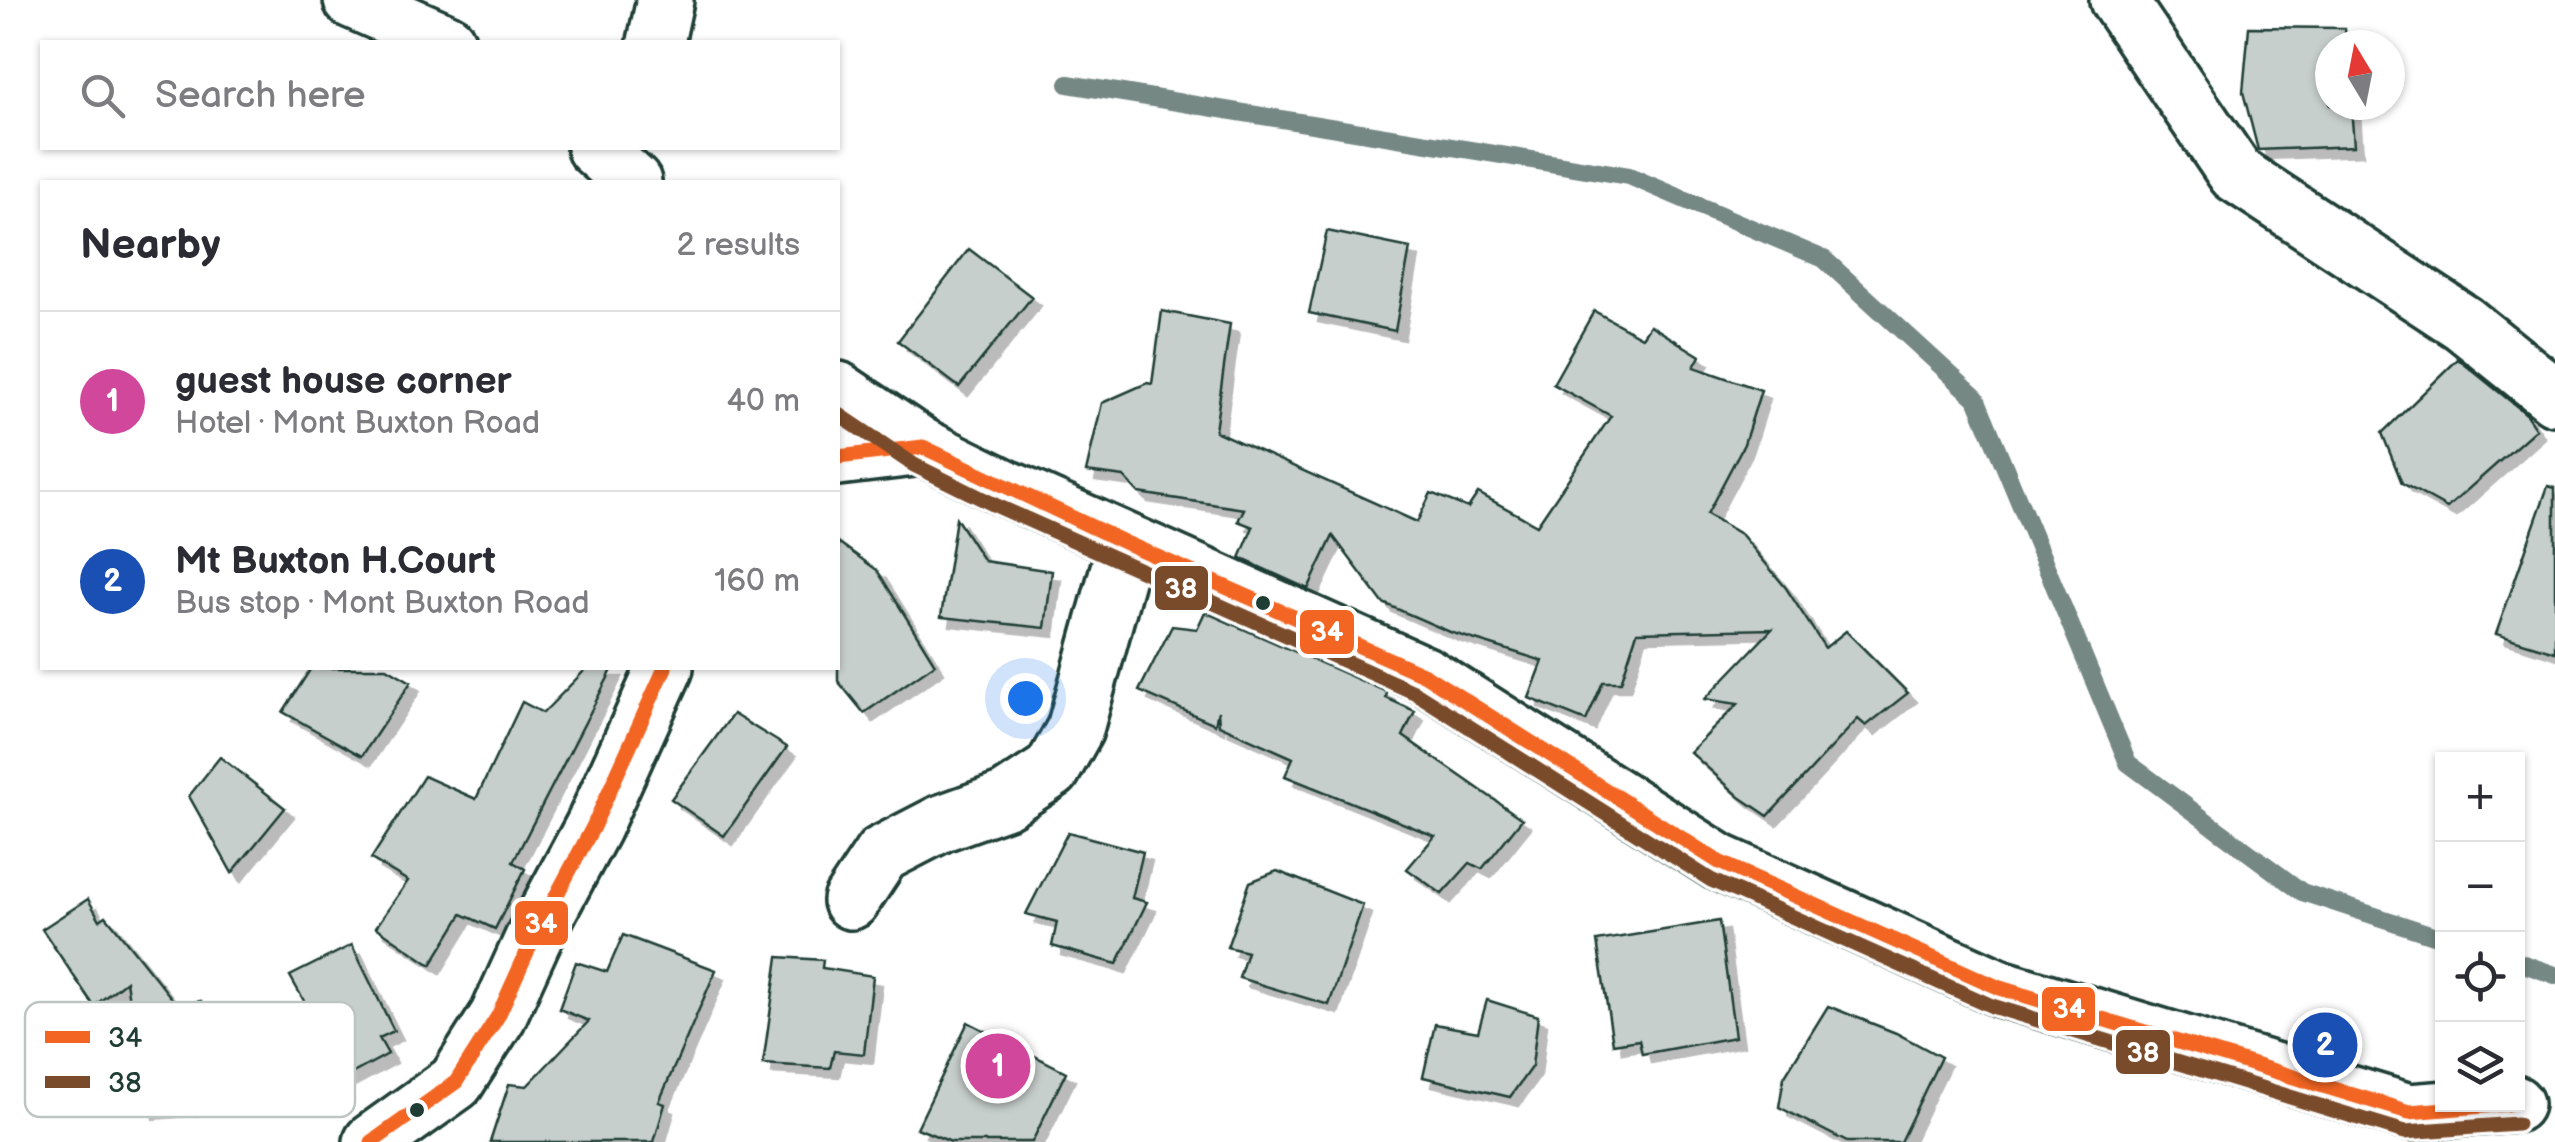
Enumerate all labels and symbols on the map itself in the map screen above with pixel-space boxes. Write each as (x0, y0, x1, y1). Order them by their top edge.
north arrow (2315, 30, 2405, 120)
line badge: 38 (1153, 564, 1210, 612)
text: 38 (1164, 573, 1198, 606)
unlabelled marker (1253, 593, 1273, 613)
line badge: 34 (1298, 608, 1356, 656)
text: 34 (1311, 616, 1344, 649)
your location (1000, 673, 1051, 724)
line badge: 34 (513, 899, 570, 947)
text: 34 (525, 908, 558, 941)
line badge: 34 (2040, 985, 2097, 1033)
text: 34 (2053, 993, 2086, 1026)
legend (25, 1002, 355, 1117)
pin: 2 (2292, 1008, 2358, 1082)
text: 34 (108, 1022, 142, 1055)
pin: 1 (966, 1028, 1030, 1104)
line badge: 38 (2114, 1028, 2172, 1076)
text: 38 (2126, 1037, 2160, 1070)
text: 38 (108, 1067, 142, 1100)
unlabelled marker (407, 1100, 427, 1120)

